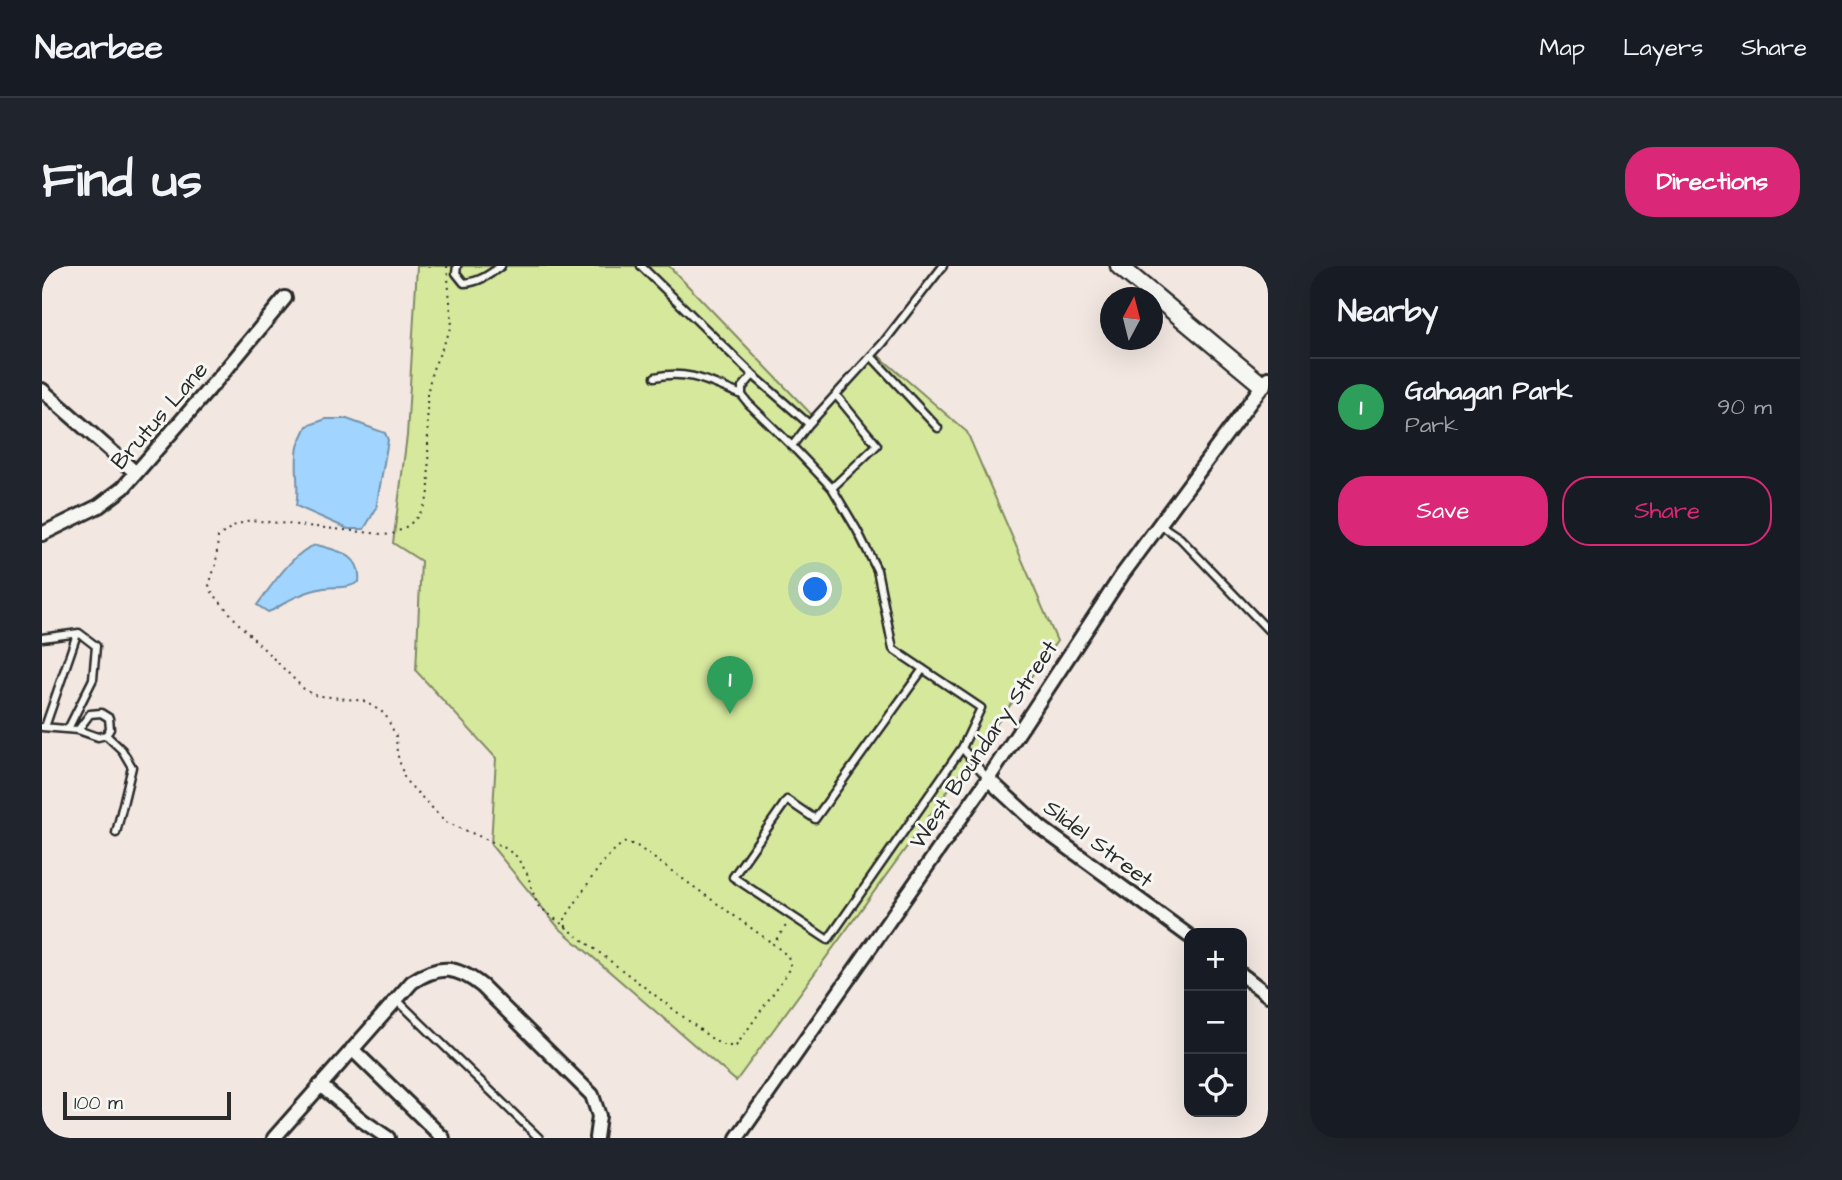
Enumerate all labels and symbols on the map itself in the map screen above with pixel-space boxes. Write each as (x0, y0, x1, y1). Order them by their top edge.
north arrow (1100, 287, 1163, 350)
street label: Brutus Lane (104, 355, 216, 477)
your location (798, 572, 832, 606)
street label: West Boundary Street (902, 633, 1067, 856)
pin: 1 (707, 656, 753, 714)
street label: Slidel Street (1037, 792, 1160, 896)
scale bar (63, 1089, 231, 1121)

